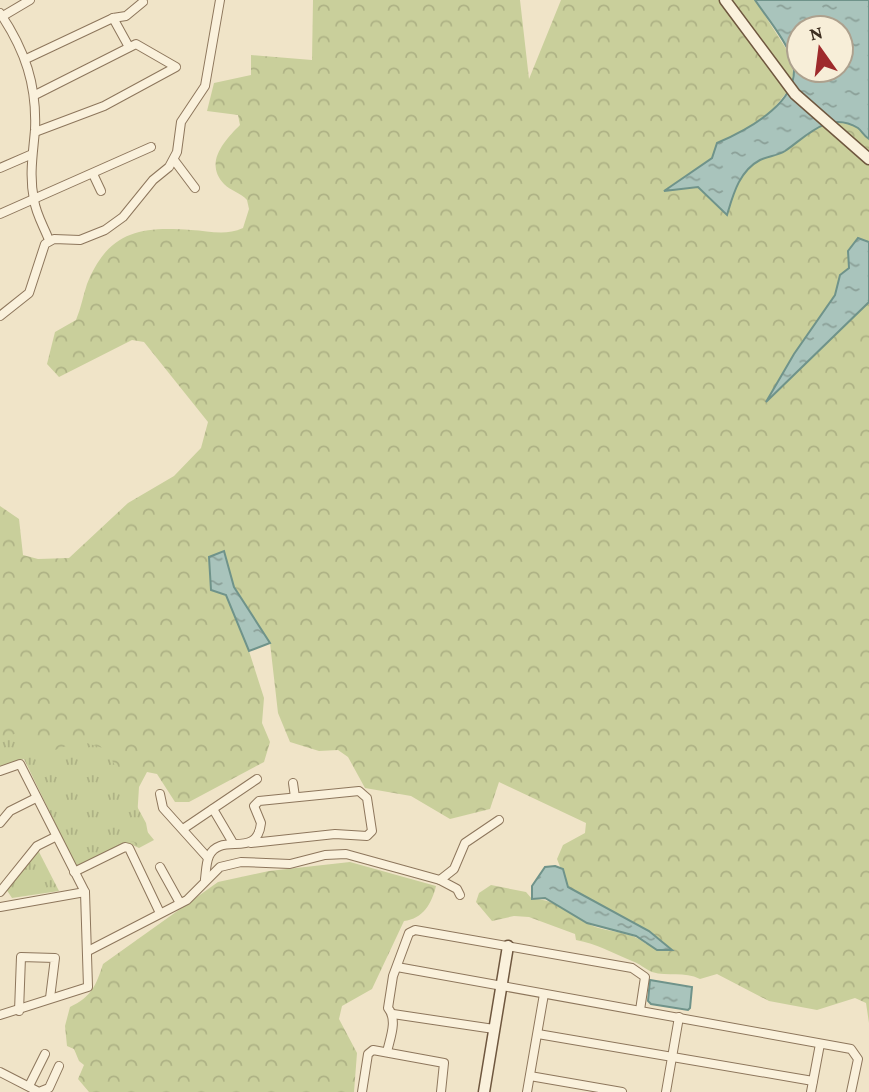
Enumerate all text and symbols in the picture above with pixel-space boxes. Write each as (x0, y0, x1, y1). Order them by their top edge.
north arrow (785, 14, 855, 84)
text: N (807, 21, 825, 45)

